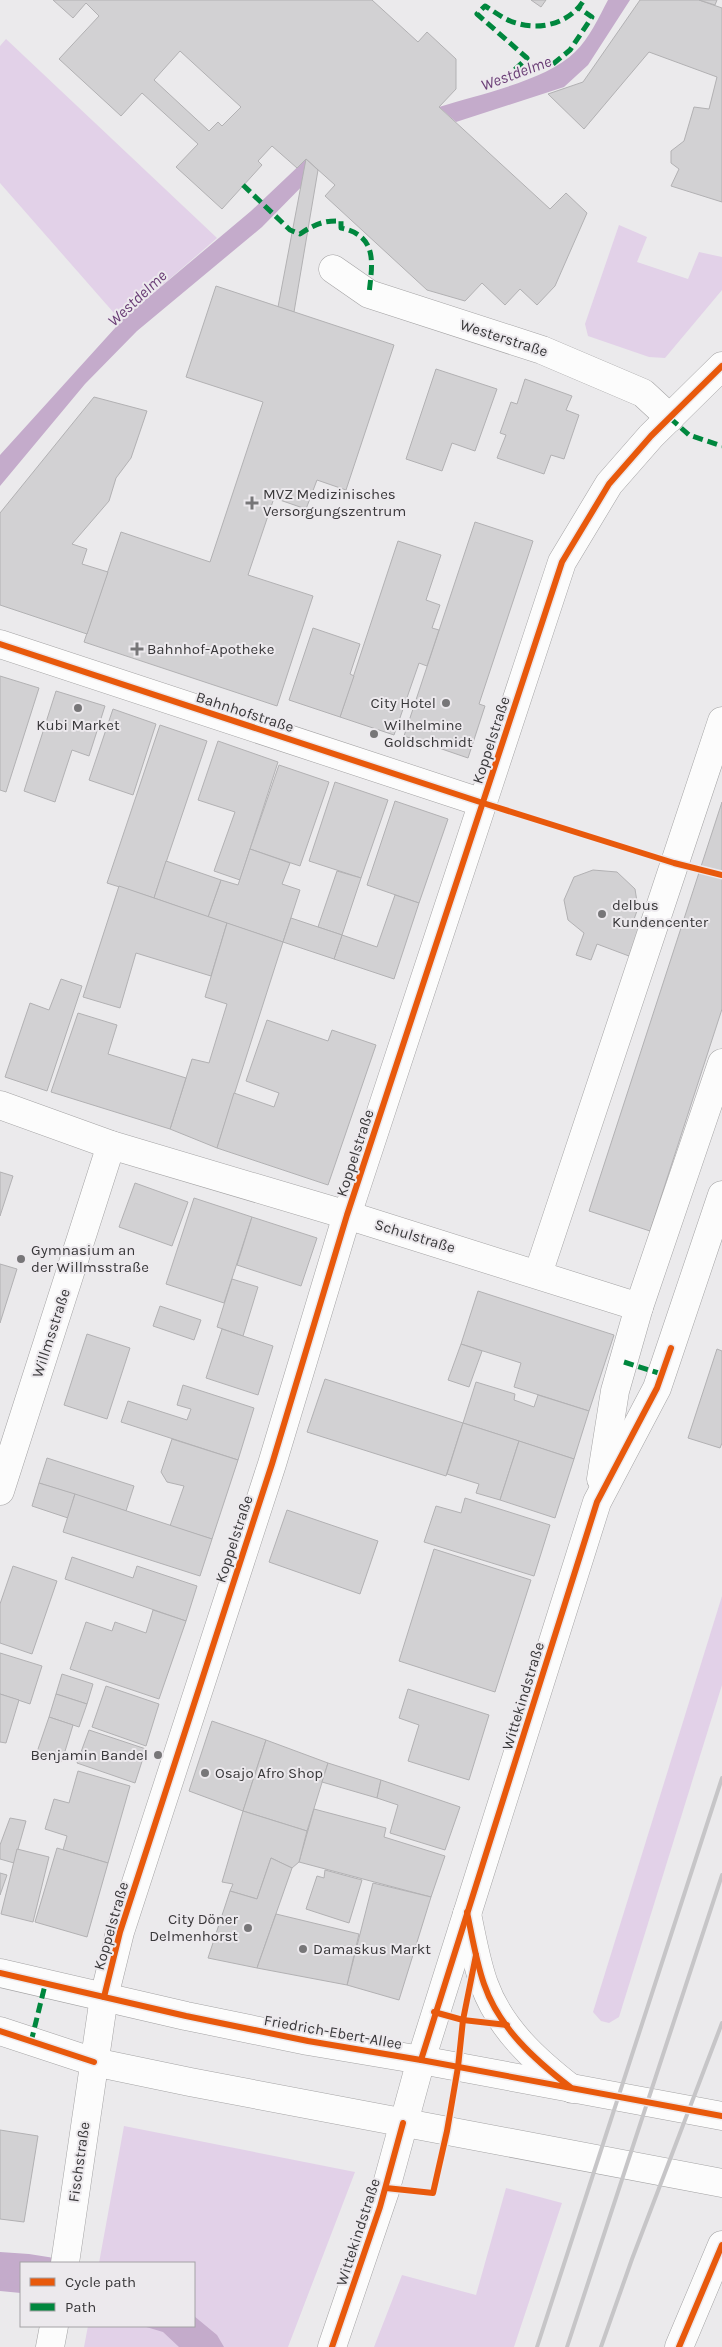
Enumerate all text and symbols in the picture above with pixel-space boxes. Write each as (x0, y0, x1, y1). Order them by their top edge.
water label: Westdelme (478, 51, 554, 95)
water label: Westdelme (104, 266, 171, 330)
street label: Westerstraße (458, 315, 550, 361)
place label: MVZ Medizinisches Versorgungszentrum (263, 485, 406, 520)
marker: MVZ Medizinisches Versorgungszentrum (245, 496, 259, 510)
place label: Bahnhof-Apotheke (147, 640, 274, 658)
marker: Bahnhof-Apotheke (131, 643, 143, 655)
street label: Bahnhofstraße (194, 688, 296, 736)
place label: City Hotel (370, 694, 436, 712)
street label: Koppelstraße (468, 694, 514, 786)
marker: City Hotel (440, 697, 452, 709)
marker: Kubi Market (72, 702, 84, 714)
place label: Kubi Market (36, 716, 120, 734)
place label: Wilhelmine Goldschmidt (384, 716, 473, 751)
marker: Wilhelmine Goldschmidt (368, 728, 380, 740)
place label: delbus Kundencenter (612, 896, 709, 931)
marker: delbus Kundencenter (596, 908, 608, 920)
street label: Koppelstraße (332, 1107, 378, 1199)
street label: Schulstraße (373, 1215, 457, 1257)
place label: Gymnasium an der Willmsstraße (31, 1241, 149, 1276)
marker: Gymnasium an der Willmsstraße (15, 1253, 27, 1265)
street label: Willmsstraße (28, 1286, 74, 1380)
street label: Koppelstraße (211, 1493, 257, 1585)
street label: Wittekindstraße (498, 1640, 548, 1752)
place label: Benjamin Bandel (30, 1746, 148, 1764)
marker: Benjamin Bandel (152, 1749, 164, 1761)
place label: Osajo Afro Shop (215, 1764, 323, 1782)
marker: Osajo Afro Shop (199, 1767, 211, 1779)
street label: Koppelstraße (90, 1880, 132, 1972)
place label: City Döner Delmenhorst (149, 1910, 239, 1945)
marker: City Döner Delmenhorst (242, 1922, 254, 1934)
place label: Damaskus Markt (313, 1940, 431, 1958)
marker: Damaskus Markt (297, 1943, 309, 1955)
street label: Friedrich-Ebert-Allee (263, 2011, 403, 2053)
street label: Fischstraße (64, 2121, 94, 2203)
street label: Wittekindstraße (332, 2176, 384, 2288)
legend (20, 2262, 195, 2327)
text: Cycle path (65, 2273, 136, 2291)
text: Path (65, 2298, 96, 2316)

